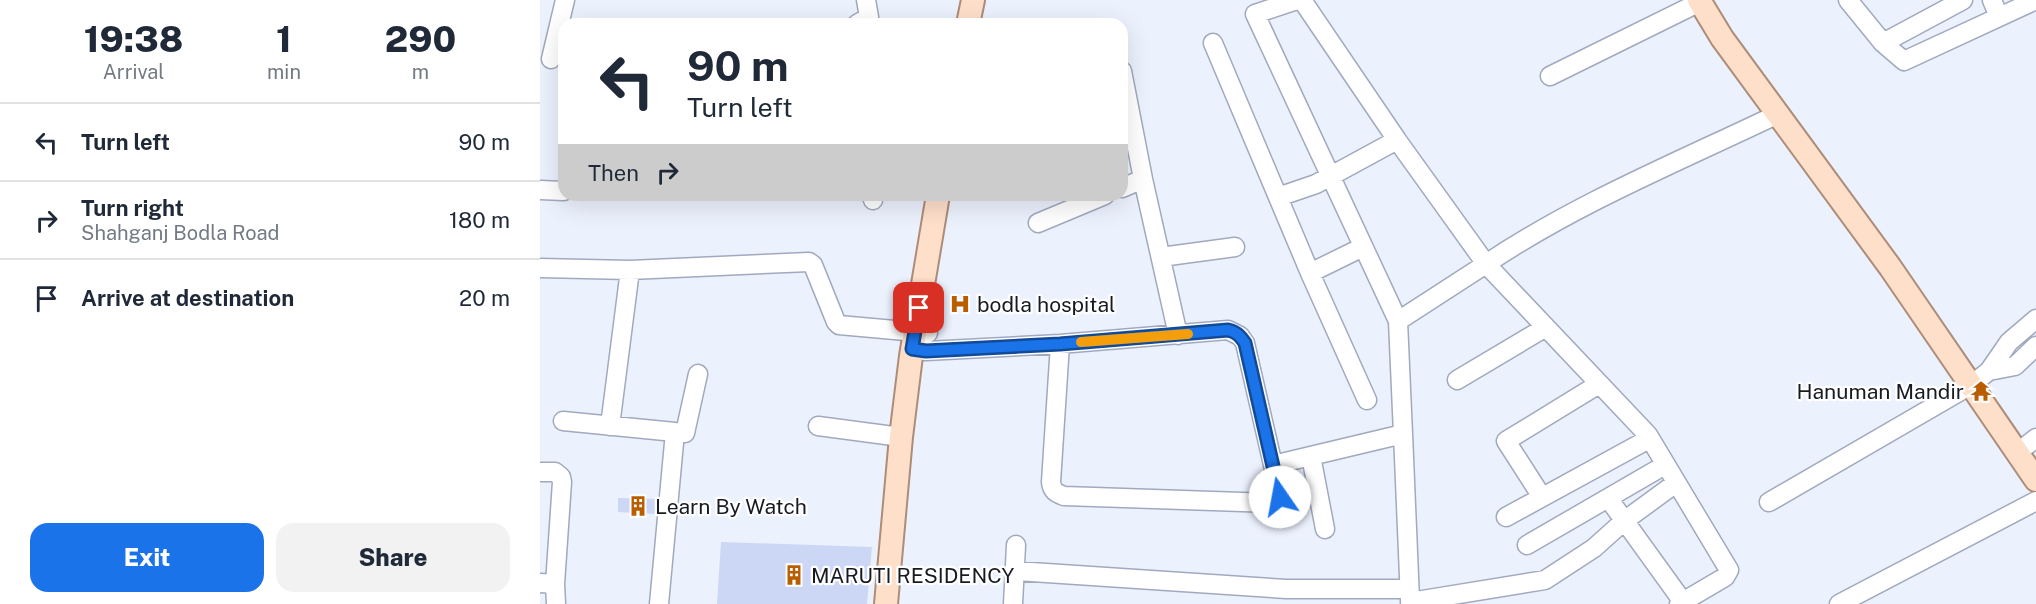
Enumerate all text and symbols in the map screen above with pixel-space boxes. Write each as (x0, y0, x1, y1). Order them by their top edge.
text: 19:38 (84, 18, 183, 60)
text: 1 (276, 18, 292, 60)
text: 290 (385, 18, 456, 60)
text: 90 m (687, 41, 789, 90)
icon: left (588, 42, 666, 120)
text: Arrival (103, 60, 164, 84)
text: min (267, 60, 301, 84)
text: m (412, 60, 429, 84)
text: Turn left (687, 91, 793, 123)
icon: left (30, 126, 63, 159)
text: Turn left (81, 129, 170, 155)
text: 90 m (459, 129, 510, 155)
icon: right (651, 156, 684, 189)
text: Then (588, 160, 639, 186)
text: Turn right (81, 195, 184, 221)
icon: right (30, 204, 63, 237)
text: 180 m (449, 207, 510, 233)
text: Shahganj Bodla Road (81, 221, 279, 245)
icon: arrive (30, 282, 63, 315)
pin (893, 282, 944, 333)
text: Arrive at destination (81, 285, 294, 311)
text: 20 m (459, 285, 510, 311)
icon: arrive (902, 291, 935, 324)
hospital icon: bodla hospital (948, 292, 972, 316)
place label: bodla hospital (977, 292, 1115, 317)
place label: Hanuman Mandir (1796, 379, 1964, 404)
temple icon: Hanuman Mandir (1969, 379, 1993, 403)
position arrow (1248, 465, 1312, 529)
building icon: Learn By Watch (626, 494, 650, 518)
place label: Learn By Watch (655, 494, 807, 519)
button: Exit (30, 523, 264, 592)
button: Share (276, 523, 510, 592)
building icon: MARUTI RESIDENCY (782, 563, 806, 587)
place label: MARUTI RESIDENCY (811, 563, 1014, 588)

